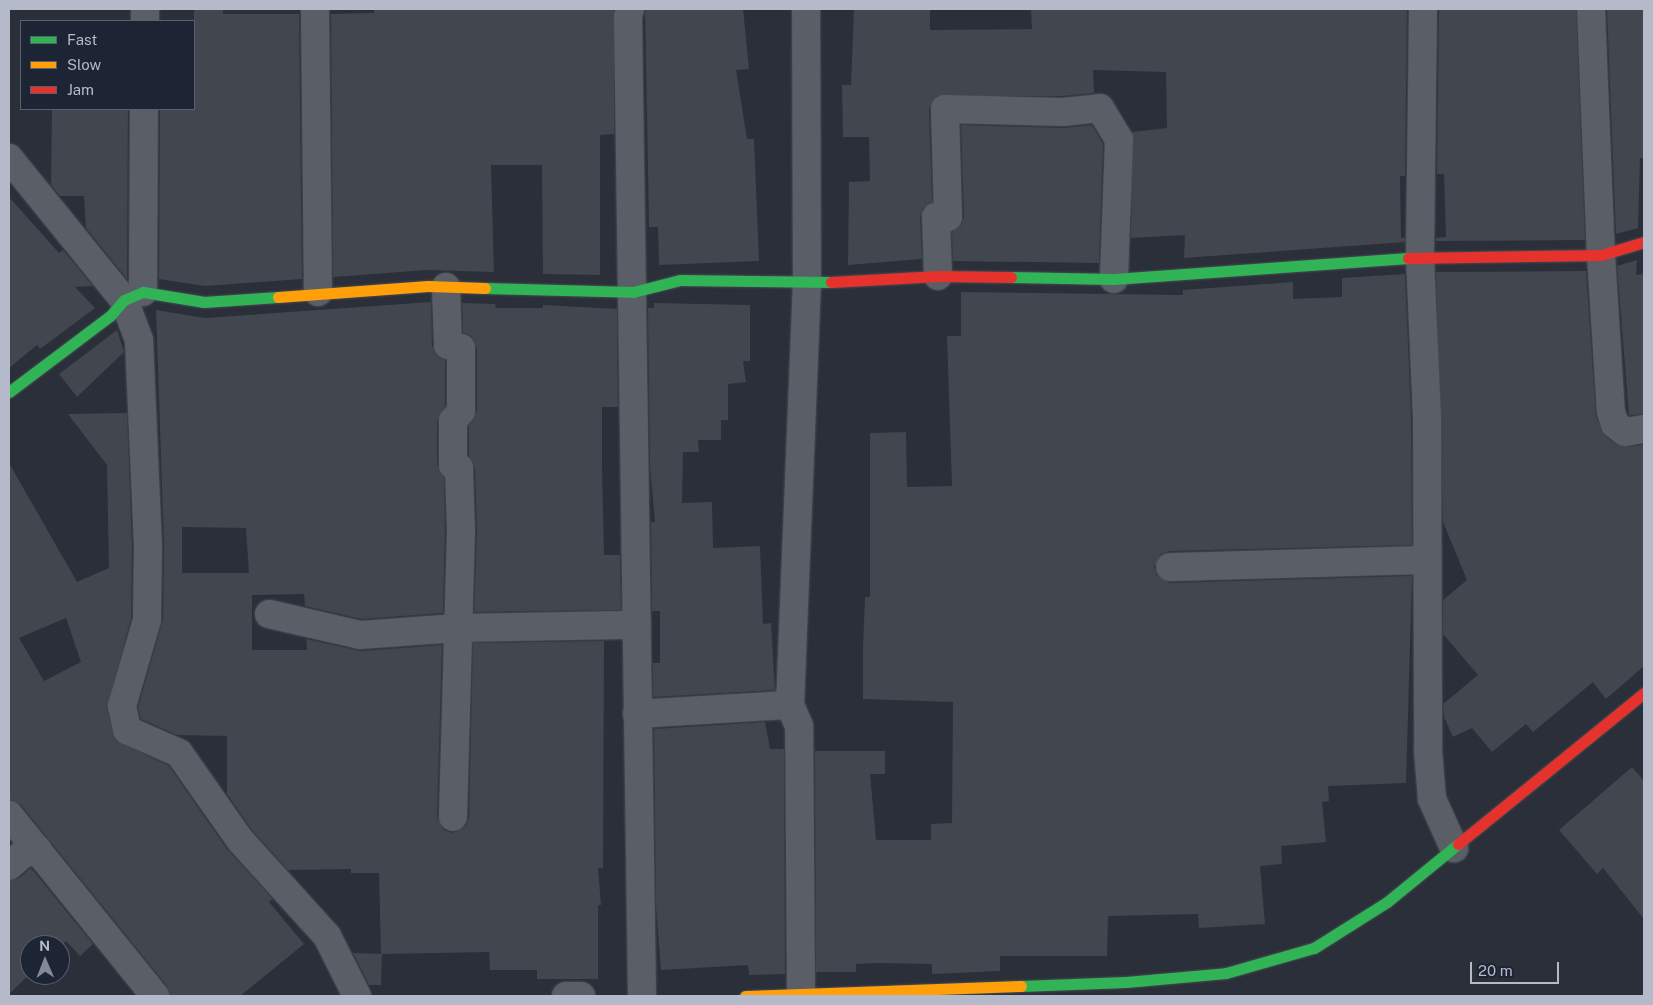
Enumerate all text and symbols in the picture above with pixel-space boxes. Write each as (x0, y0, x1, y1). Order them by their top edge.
legend (20, 20, 195, 110)
text: Fast (67, 31, 97, 48)
text: Slow (67, 56, 101, 73)
text: Jam (67, 81, 94, 98)
north arrow (20, 935, 70, 985)
text: N (39, 938, 50, 954)
scale bar (1473, 952, 1562, 984)
text: 20 m (1478, 962, 1513, 979)

